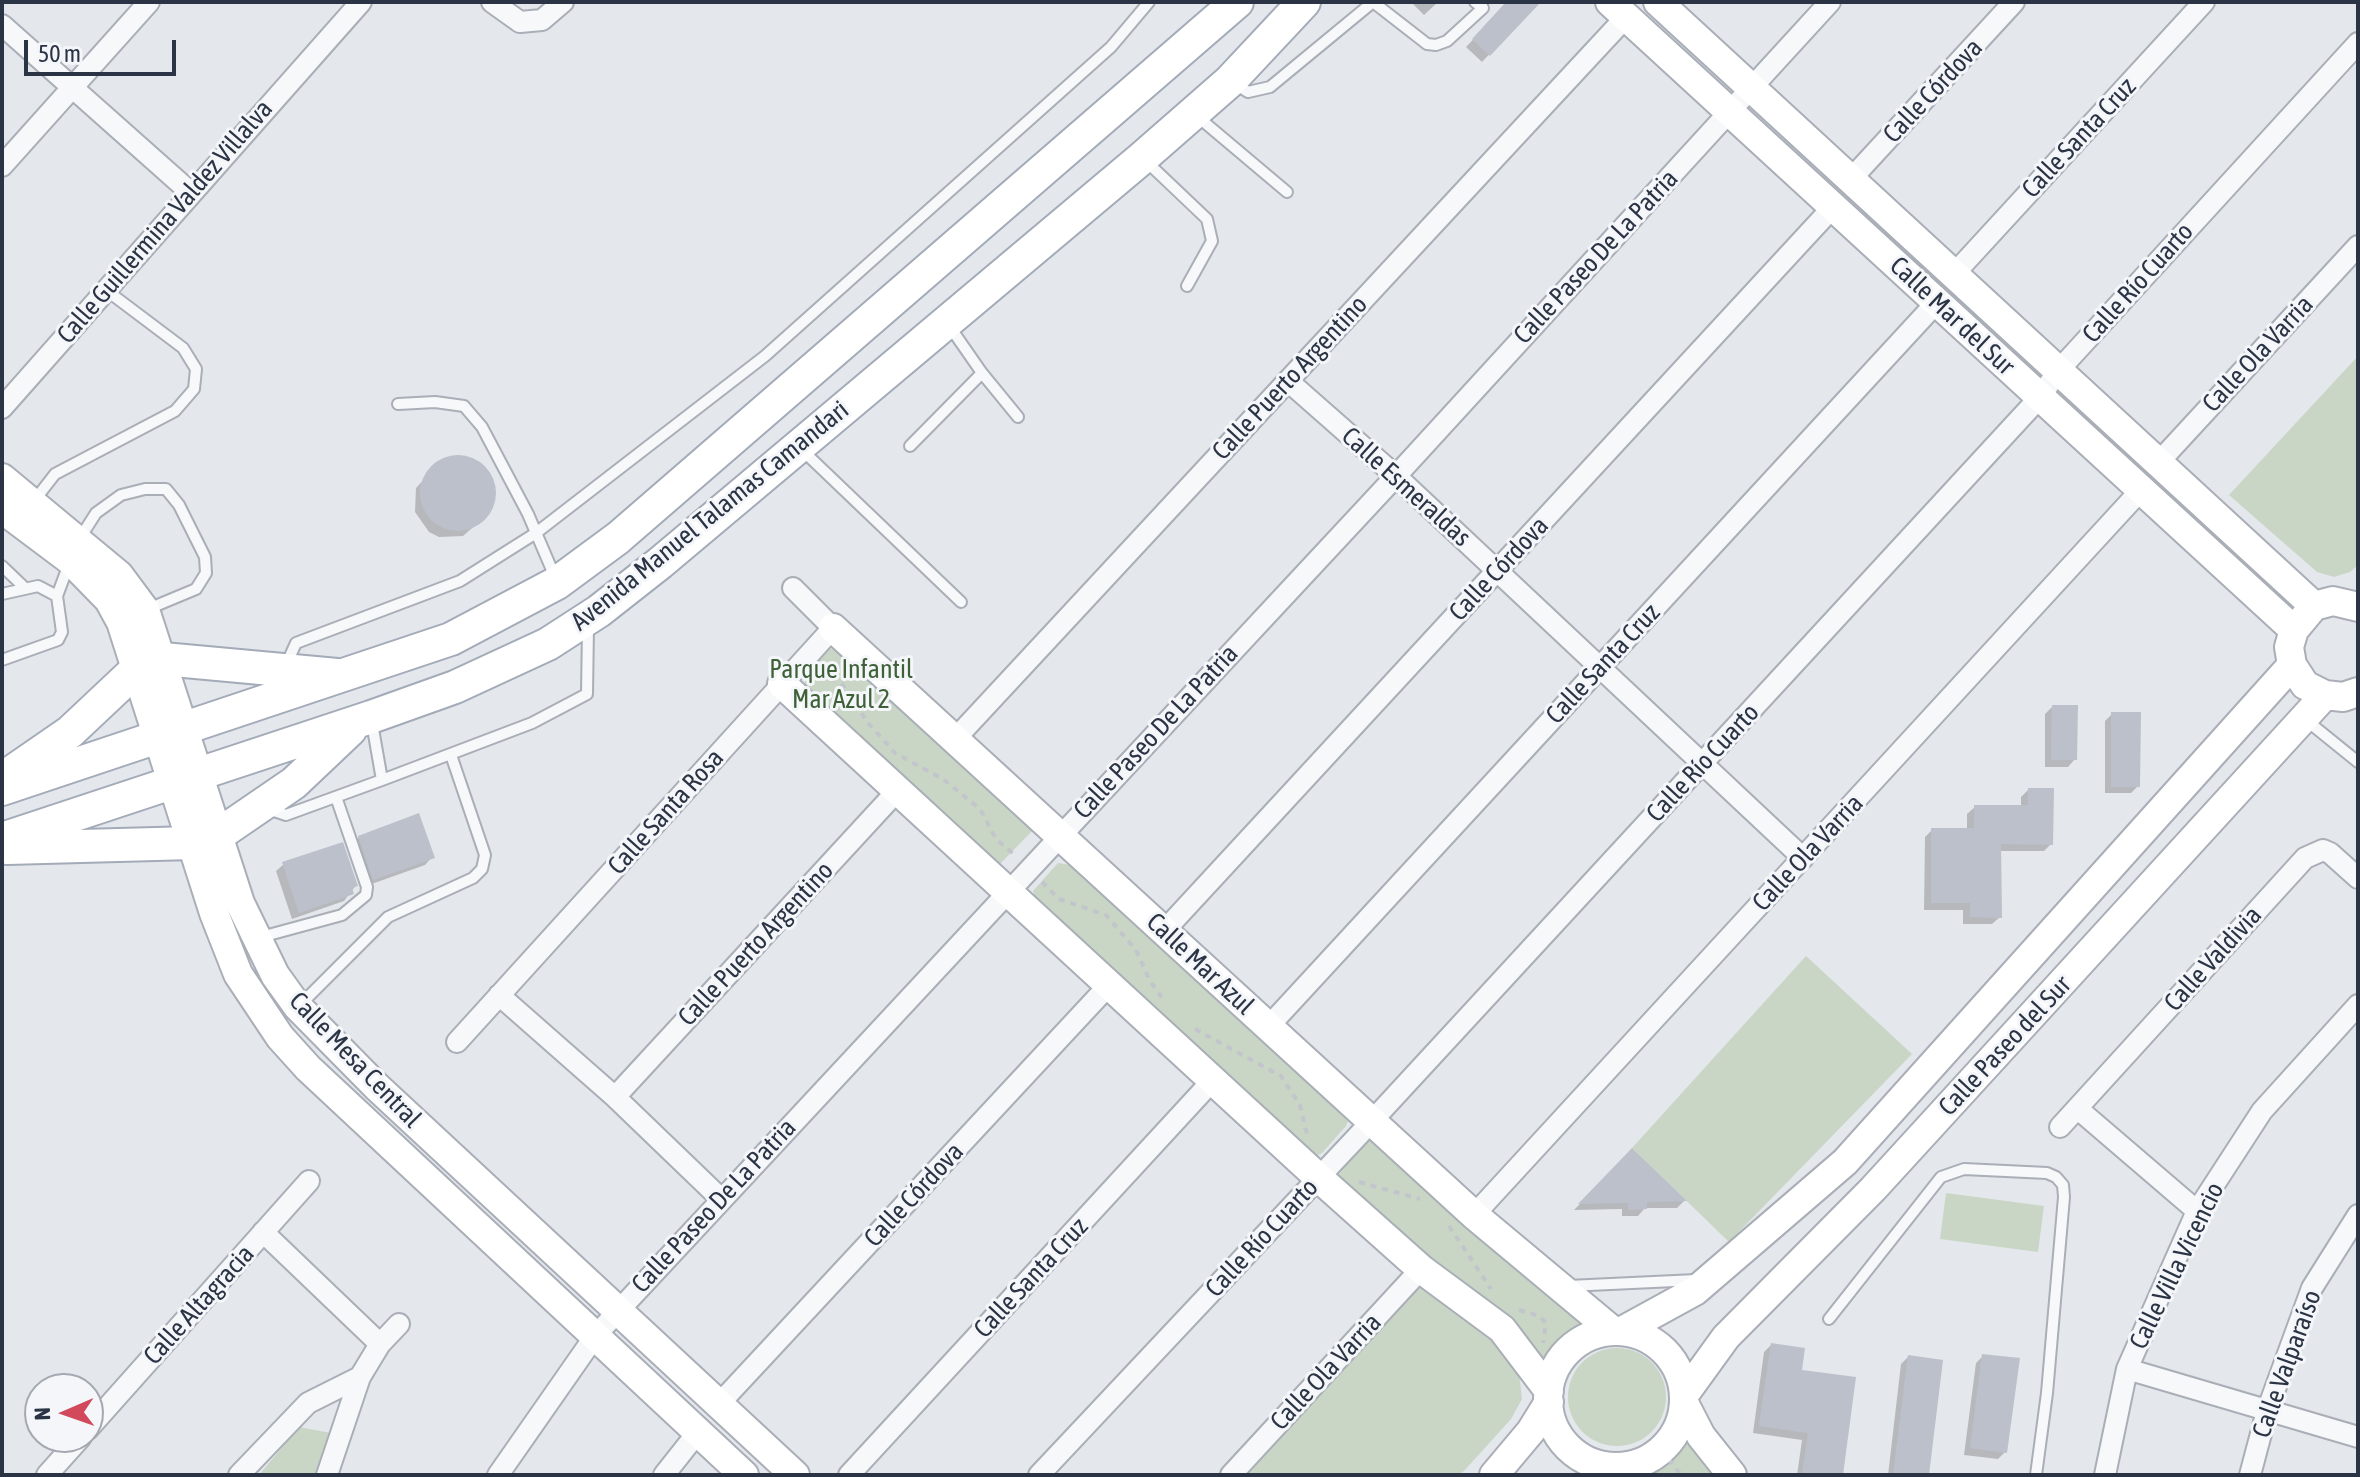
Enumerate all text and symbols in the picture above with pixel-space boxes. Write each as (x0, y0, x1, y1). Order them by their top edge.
scale bar (28, 24, 180, 74)
street label: Calle Córdova (1877, 32, 1989, 150)
text: 50 m (38, 40, 81, 67)
street label: Calle Santa Cruz (2016, 72, 2142, 204)
street label: Calle Guillermina Valdez Villalva (51, 94, 279, 350)
street label: Calle Paseo De La Patria (1507, 163, 1685, 351)
street label: Calle Río Cuarto (2076, 217, 2200, 349)
street label: Calle Mar del Sur (1883, 250, 2021, 382)
street label: Calle Puerto Argentino (1206, 289, 1374, 467)
street label: Calle Ola Varria (2196, 289, 2320, 419)
street label: Avenida Manuel Talamas Camandari (565, 394, 855, 638)
street label: Calle Esmeraldas (1335, 421, 1477, 553)
street label: Calle Córdova (1443, 510, 1555, 628)
street label: Calle Santa Cruz (1540, 598, 1666, 730)
street label: Calle Paseo De La Patria (1067, 638, 1245, 826)
park label: Parque Infantil Mar Azul 2 (769, 654, 913, 716)
street label: Calle Río Cuarto (1640, 697, 1766, 829)
street label: Calle Santa Rosa (602, 743, 730, 881)
street label: Calle Ola Varria (1746, 788, 1870, 918)
street label: Calle Puerto Argentino (672, 855, 840, 1033)
street label: Calle Valdivia (2158, 900, 2268, 1018)
street label: Calle Mar Azul (1140, 907, 1260, 1021)
street label: Calle Paseo del Sur (1932, 970, 2078, 1122)
street label: Calle Mesa Central (282, 986, 428, 1134)
street label: Calle Paseo De La Patria (625, 1112, 803, 1300)
street label: Calle Córdova (858, 1136, 970, 1254)
street label: Calle Río Cuarto (1199, 1172, 1325, 1304)
street label: Calle Villa Vicencio (2123, 1178, 2231, 1354)
street label: Calle Santa Cruz (968, 1212, 1094, 1344)
street label: Calle Altagracia (137, 1239, 261, 1371)
street label: Calle Valparaíso (2246, 1286, 2328, 1442)
street label: Calle Ola Varria (1264, 1307, 1388, 1437)
north arrow (24, 1373, 104, 1453)
text: N (29, 1407, 55, 1421)

